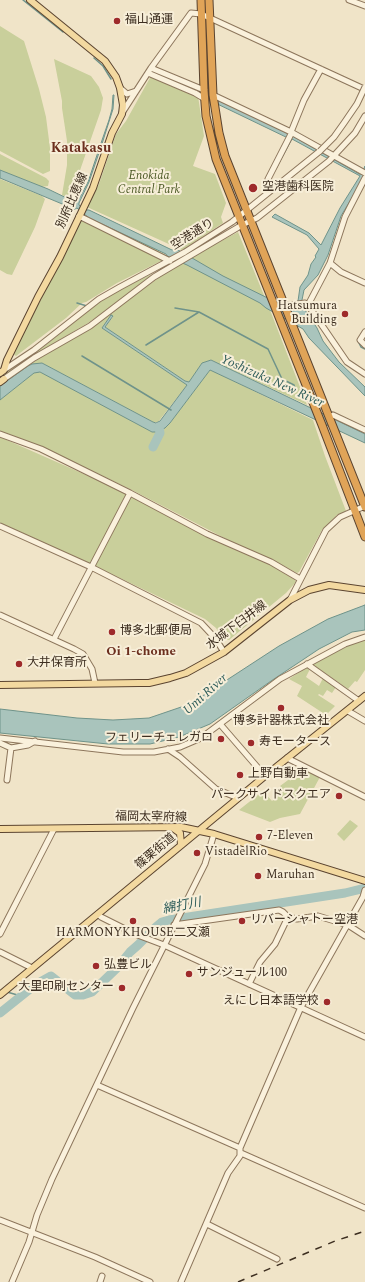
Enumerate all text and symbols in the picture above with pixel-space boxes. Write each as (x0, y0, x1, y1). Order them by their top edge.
place label: 福山通運 (125, 14, 173, 28)
marker: 福山通運 (112, 16, 122, 26)
district label: Katakasu (51, 141, 111, 157)
park label: Enokida Central Park (118, 170, 180, 198)
street label: 別府比恵線 (54, 171, 92, 231)
place label: 空港歯科医院 (262, 181, 334, 195)
marker: 空港歯科医院 (247, 182, 259, 194)
street label: 空港通り (169, 216, 217, 254)
place label: Hatsumura Building (277, 300, 337, 328)
marker: Hatsumura Building (340, 309, 350, 319)
water label: Yoshizuka New River (218, 352, 326, 412)
street label: 水城下臼井線 (204, 599, 270, 653)
place label: 博多北郵便局 (120, 625, 192, 639)
marker: 博多北郵便局 (107, 627, 117, 637)
district label: Oi 1-chome (106, 644, 176, 660)
place label: 大井保育所 (27, 657, 87, 671)
marker: 大井保育所 (14, 659, 24, 669)
water label: Umi River (181, 671, 231, 719)
marker: 博多計器株式会社 (276, 703, 286, 713)
place label: 博多計器株式会社 (233, 715, 329, 729)
place label: フェリーチェレガロ (105, 732, 213, 746)
marker: フェリーチェレガロ (216, 734, 226, 744)
place label: 寿モータース (259, 736, 331, 750)
marker: 寿モータース (246, 738, 256, 748)
place label: 上野自動車 (248, 768, 308, 782)
marker: 上野自動車 (235, 770, 245, 780)
place label: パークサイドスクエア (211, 789, 331, 803)
marker: パークサイドスクエア (334, 791, 344, 801)
street label: 福岡太宰府線 (115, 810, 187, 826)
place label: 7-Eleven (267, 830, 313, 844)
street label: 篠栗街道 (133, 831, 179, 873)
marker: 7-Eleven (254, 832, 264, 842)
place label: VistadelRio (205, 846, 267, 860)
marker: VistadelRio (192, 848, 202, 858)
place label: Maruhan (266, 869, 315, 883)
marker: Maruhan (253, 871, 263, 881)
water label: 綿打川 (161, 896, 203, 918)
place label: リバーシャトー空港 (250, 914, 358, 928)
marker: HARMONYKHOUSE二又瀬 (128, 916, 138, 926)
marker: リバーシャトー空港 (237, 916, 247, 926)
place label: HARMONYKHOUSE二又瀬 (56, 927, 210, 941)
place label: 弘豊ビル (104, 959, 152, 973)
marker: 弘豊ビル (91, 961, 101, 971)
place label: サンジュール100 (197, 967, 287, 981)
marker: サンジュール100 (184, 969, 194, 979)
place label: 大里印刷センター (18, 981, 114, 995)
marker: 大里印刷センター (117, 983, 127, 993)
place label: えにし日本語学校 (223, 995, 319, 1009)
marker: えにし日本語学校 (322, 997, 332, 1007)

